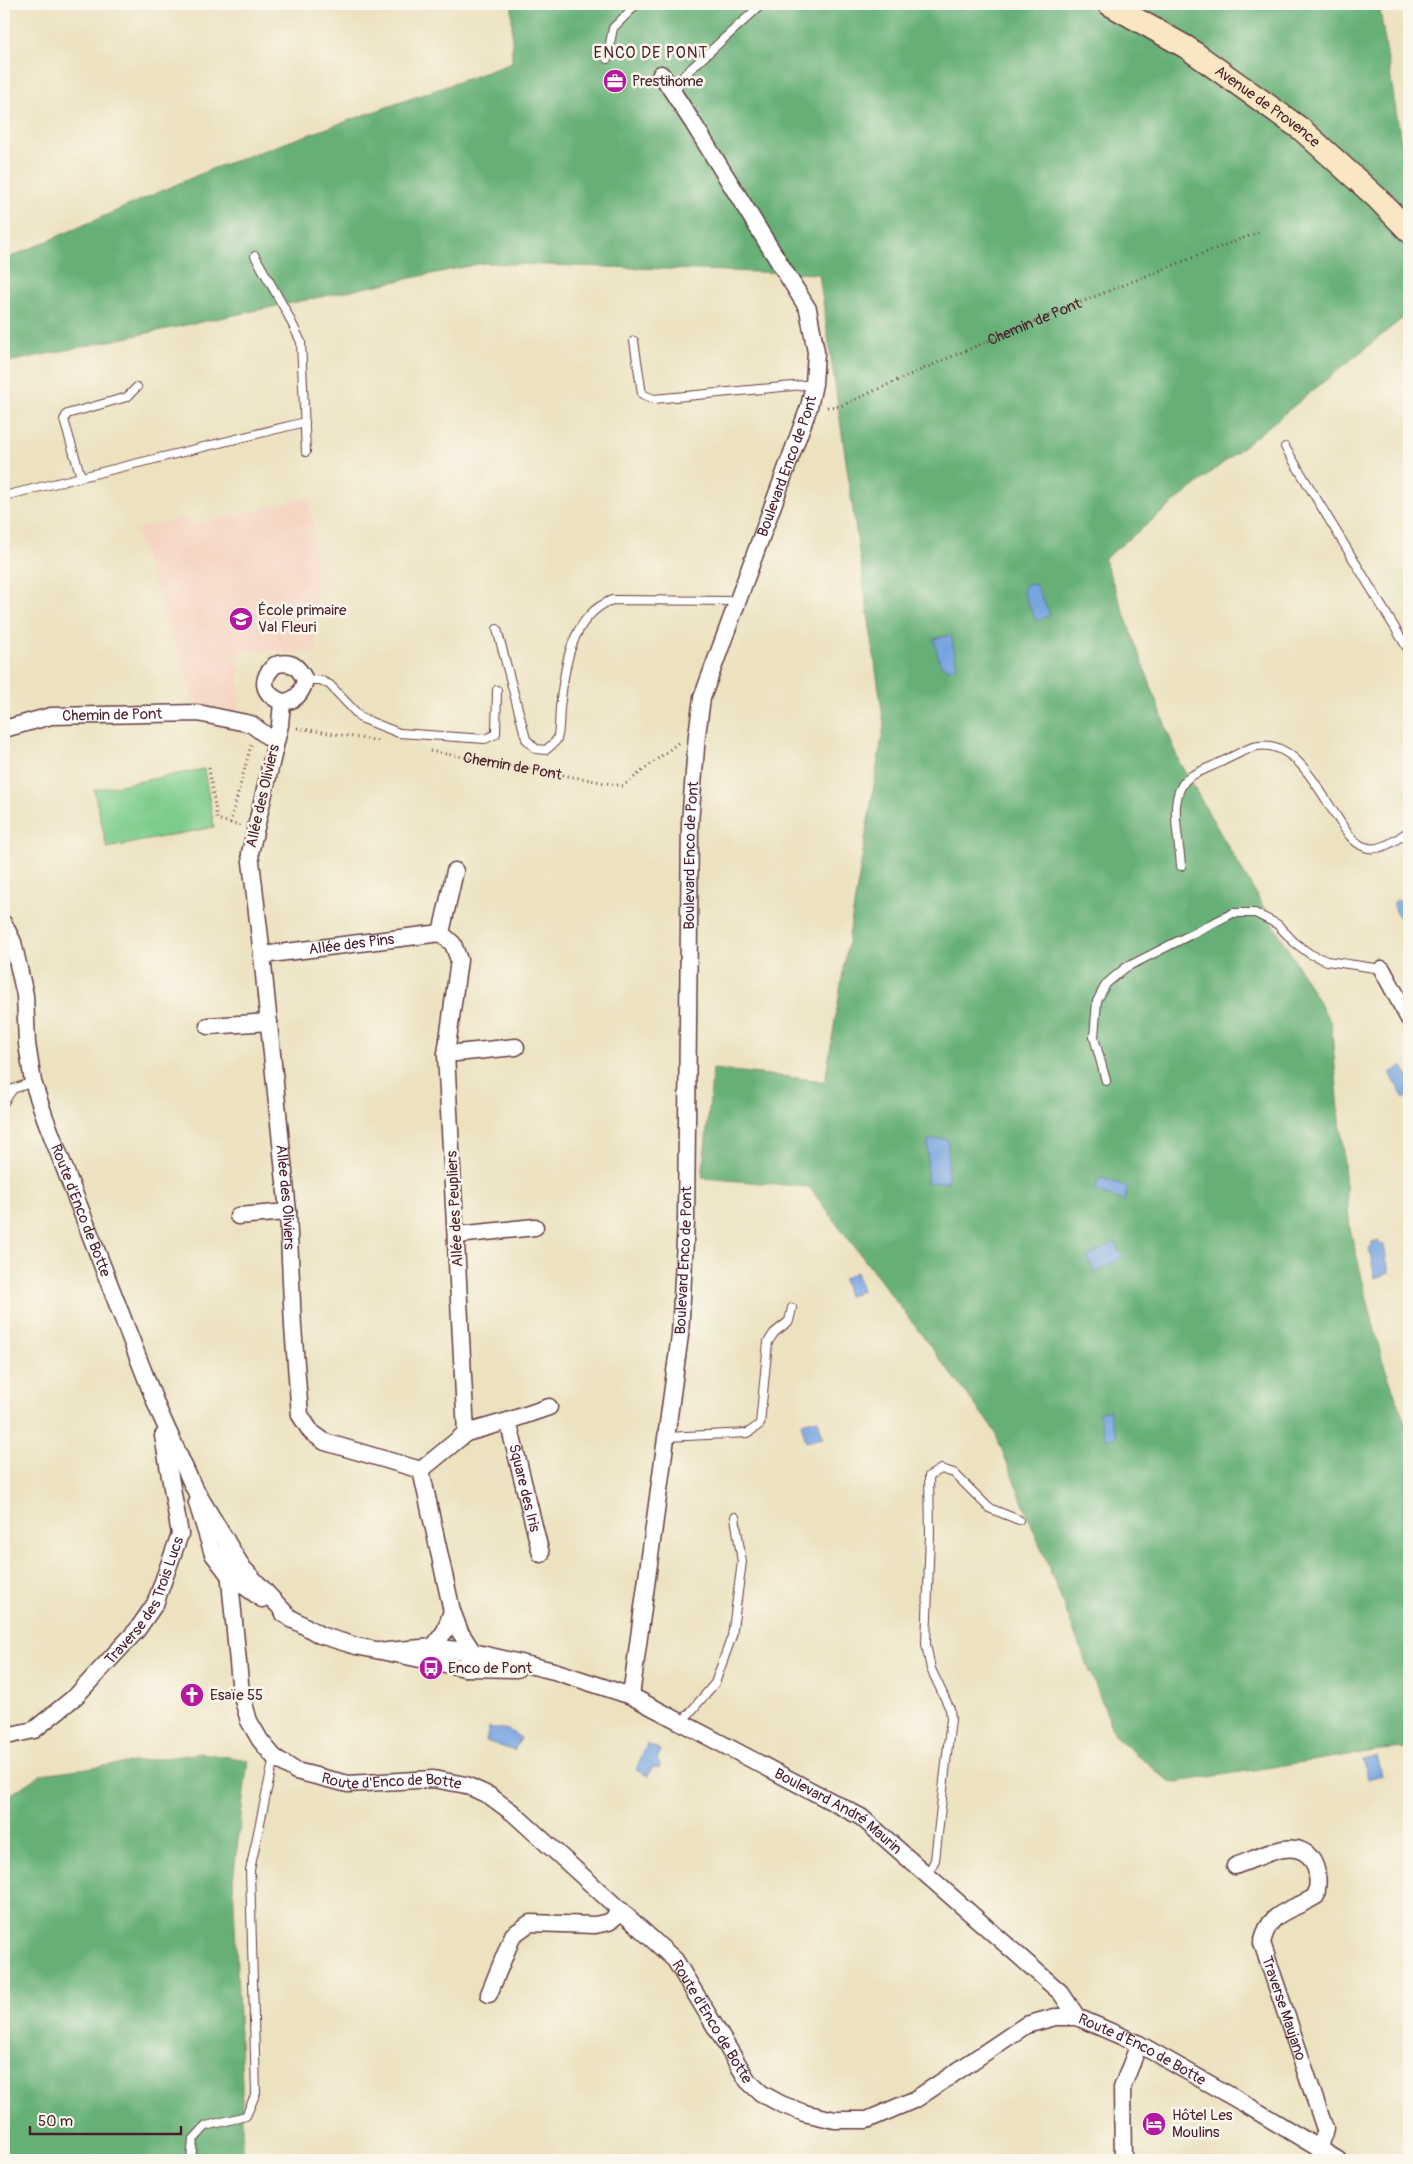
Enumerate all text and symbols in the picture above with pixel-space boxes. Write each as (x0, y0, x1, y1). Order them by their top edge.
district label: ENCO DE PONT (594, 43, 708, 63)
street label: Avenue de Provence (1211, 61, 1325, 152)
office icon: Prestihome (602, 68, 628, 94)
place label: Prestihome (632, 72, 704, 91)
street label: Chemin de Pont (985, 293, 1085, 350)
street label: Boulevard Enco de Pont (753, 393, 821, 539)
place label: École primaire Val Fleuri (258, 601, 347, 637)
school or university icon: École primaire Val Fleuri (228, 606, 254, 632)
street label: Chemin de Pont (62, 704, 163, 725)
street label: Allée des Oliviers (242, 742, 284, 850)
street label: Chemin de Pont (462, 748, 564, 784)
street label: Boulevard Enco de Pont (679, 780, 703, 930)
street label: Allée des Pins (307, 929, 396, 959)
street label: Route d'Enco de Botte (47, 1141, 115, 1280)
street label: Allée des Oliviers (272, 1144, 299, 1250)
street label: Allée des Peupliers (442, 1150, 468, 1268)
street label: Boulevard Enco de Pont (671, 1185, 696, 1335)
street label: Square des Iris (505, 1442, 545, 1534)
street label: Traverse des Trois Lucs (100, 1534, 188, 1668)
bus stop icon: Enco de Pont (418, 1655, 444, 1681)
place label: Enco de Pont (448, 1659, 533, 1678)
church icon: Esaïe 55 (179, 1682, 205, 1708)
place label: Esaïe 55 (210, 1686, 263, 1705)
street label: Boulevard André Maurin (771, 1764, 906, 1858)
street label: Route d'Enco de Botte (320, 1768, 464, 1794)
street label: Traverse Maujano (1258, 1953, 1311, 2063)
street label: Route d'Enco de Botte (668, 1956, 757, 2087)
street label: Route d'Enco de Botte (1075, 2009, 1210, 2090)
scale bar (30, 2104, 181, 2136)
place label: Hôtel Les Moulins (1172, 2106, 1233, 2142)
hotel icon: Hôtel Les Moulins (1141, 2111, 1167, 2137)
text: 50 m (38, 2112, 73, 2131)

